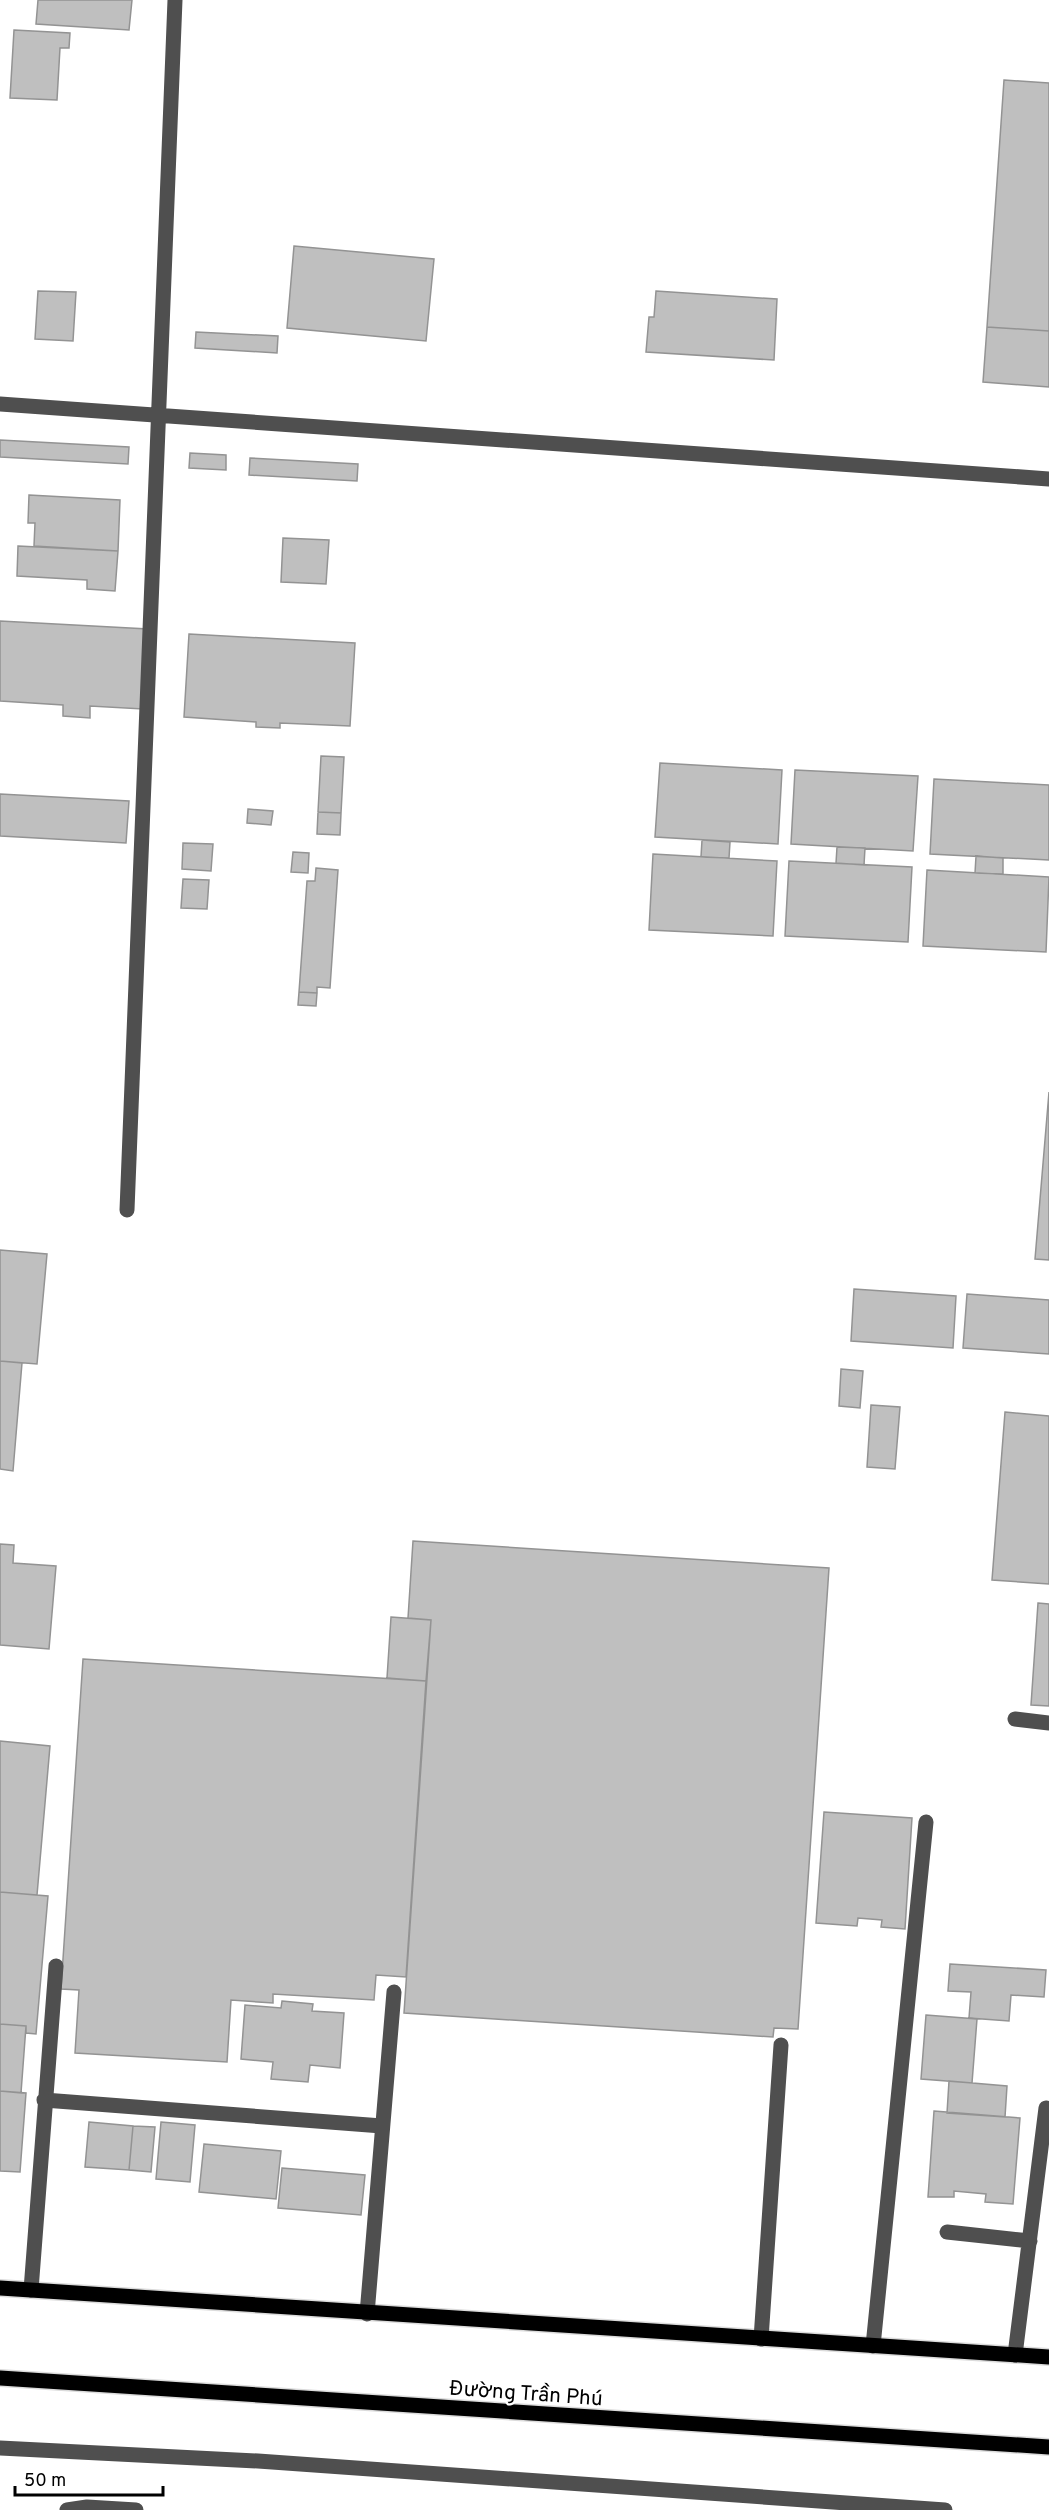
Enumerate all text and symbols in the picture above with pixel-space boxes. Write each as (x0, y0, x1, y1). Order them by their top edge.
street label: Đường Trần Phú (448, 2376, 604, 2413)
scale bar (15, 2459, 164, 2497)
text: 50 m (24, 2470, 66, 2493)

